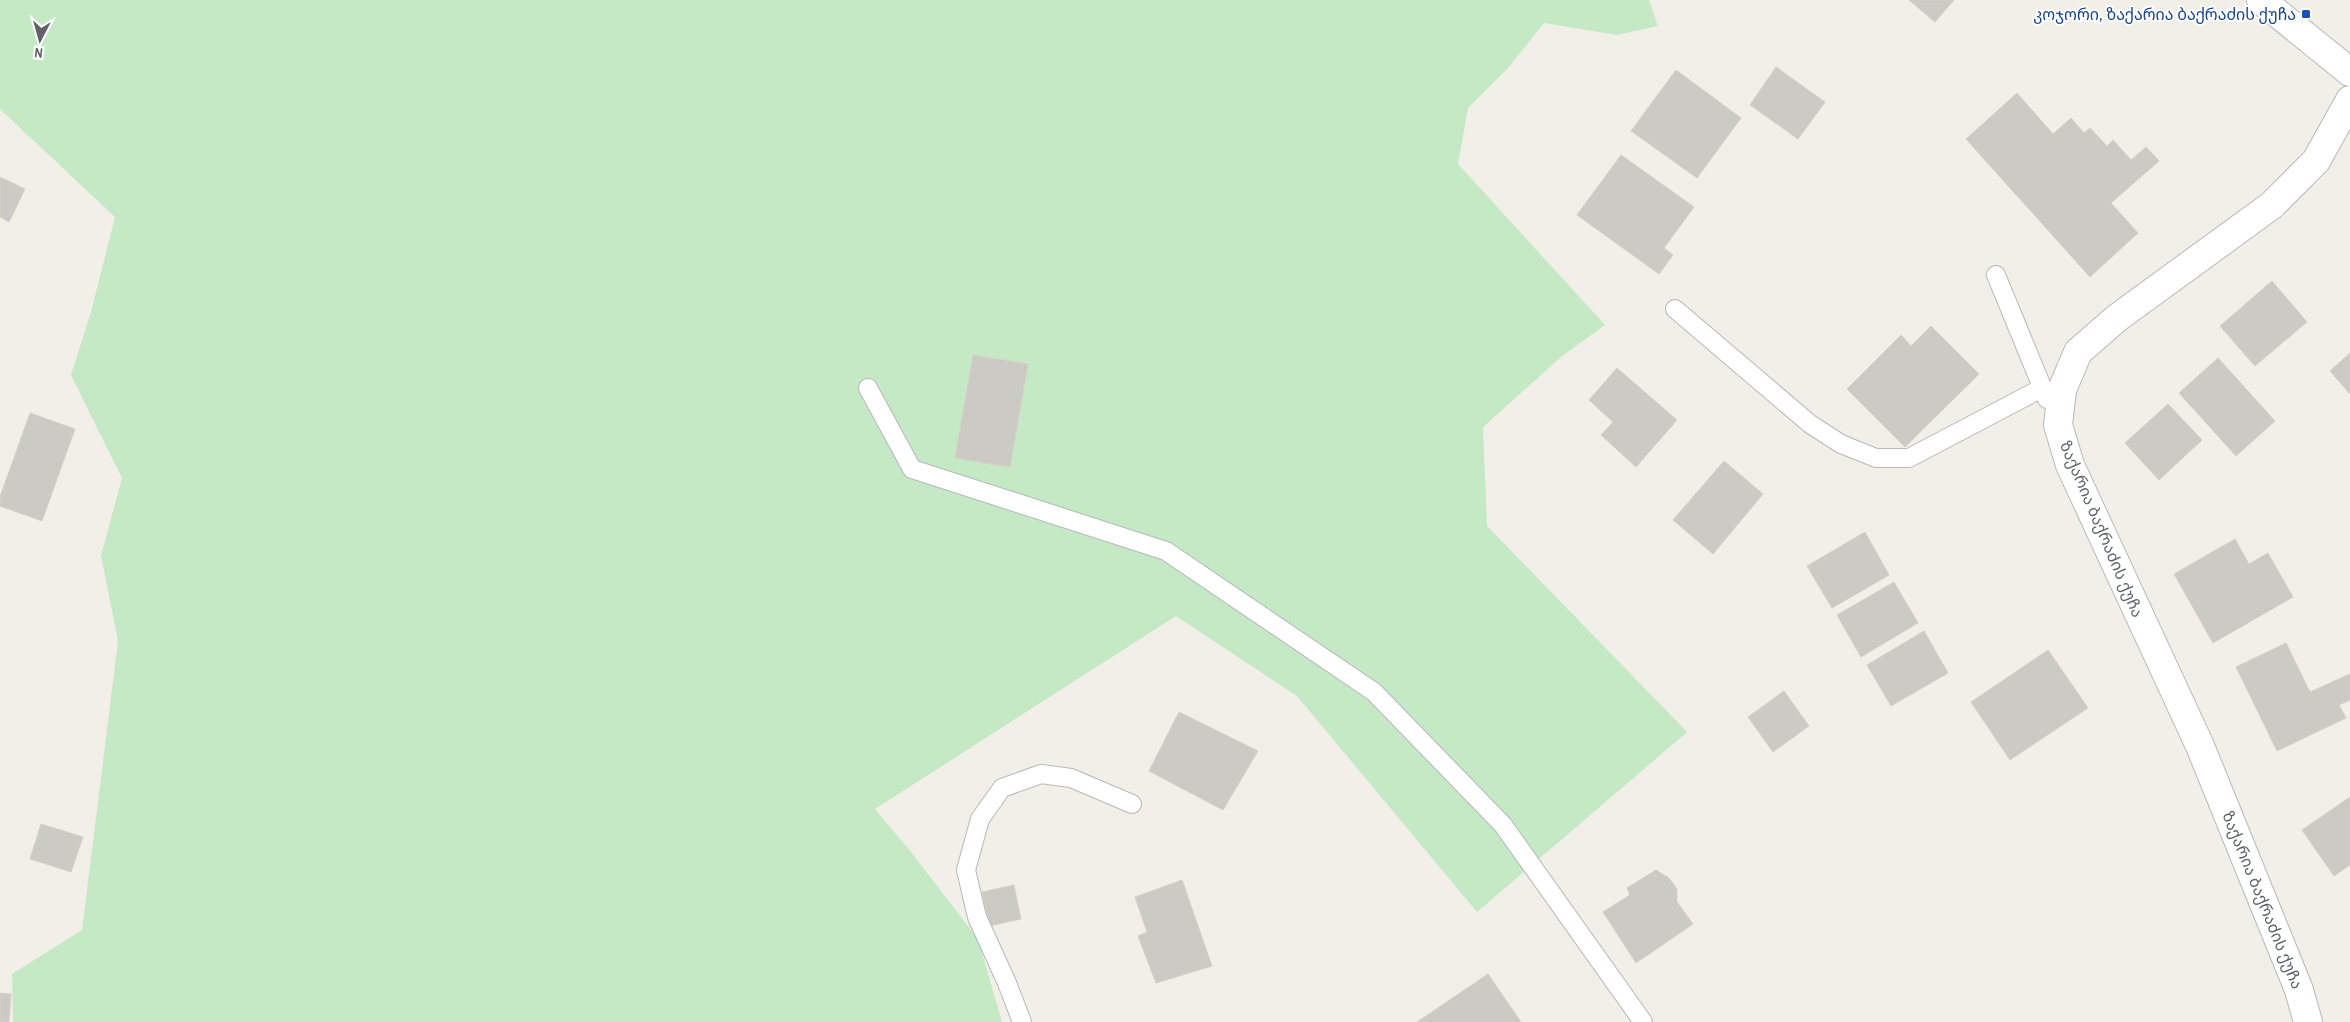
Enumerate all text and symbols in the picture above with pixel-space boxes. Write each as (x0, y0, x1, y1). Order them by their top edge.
place label: კოჯორი, ზაქარია ბაქრაძის ქუჩა (2033, 3, 2296, 25)
marker: კოჯორი, ზაქარია ბაქრაძის ქუჩა (2300, 8, 2312, 20)
north arrow (15, 15, 65, 65)
text: N (34, 44, 44, 62)
street label: ზაქარია ბაქრაძის ქუჩა (2055, 437, 2149, 621)
street label: ზაქარია ბაქრაძის ქუჩა (2217, 808, 2309, 992)

